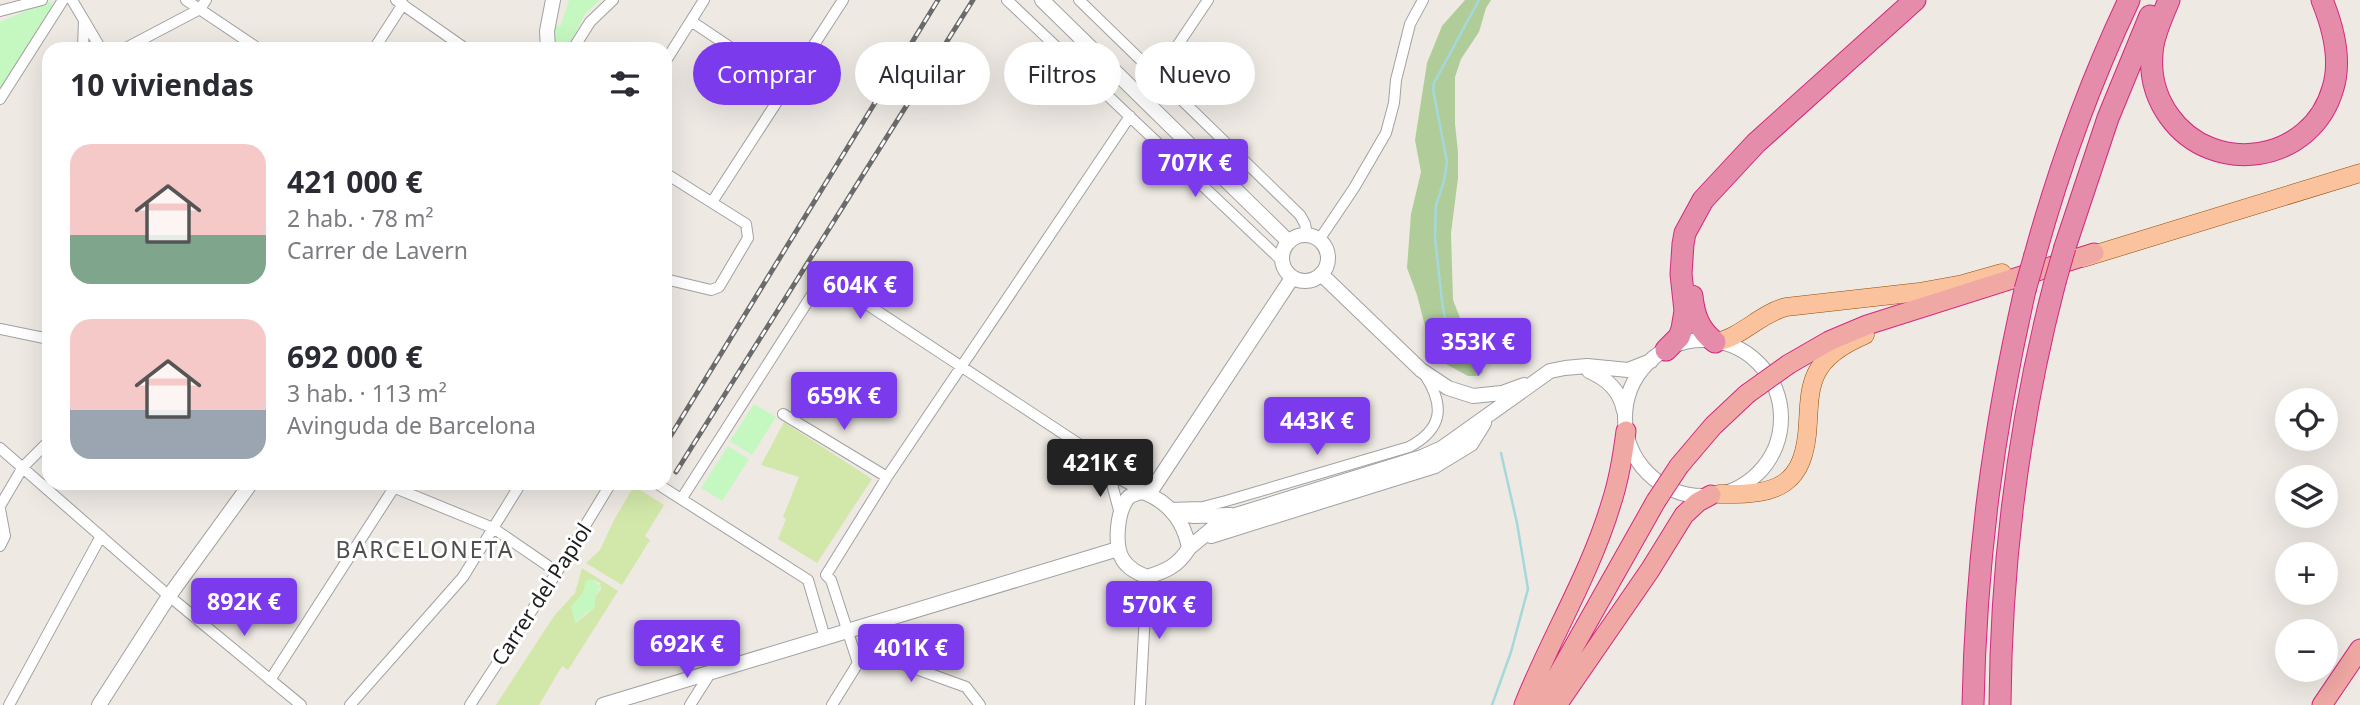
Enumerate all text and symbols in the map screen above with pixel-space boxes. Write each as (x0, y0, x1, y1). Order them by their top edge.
chip: Comprar (693, 42, 841, 105)
chip: Alquilar (855, 42, 990, 105)
chip: Filtros (1004, 42, 1121, 105)
chip: Nuevo (1135, 42, 1255, 105)
text: 10 viviendas (70, 64, 254, 105)
icon: filters (606, 65, 644, 103)
pin: 707K € (1138, 140, 1252, 199)
text: 707K € (1158, 146, 1232, 178)
text: 421 000 € (287, 161, 423, 202)
icon: home (126, 172, 210, 256)
text: 2 hab. · 78 m² (287, 202, 434, 234)
text: Carrer de Lavern (287, 234, 468, 266)
pin: 604K € (803, 262, 917, 321)
text: 604K € (823, 268, 897, 300)
pin: 353K € (1421, 318, 1535, 378)
text: 353K € (1441, 325, 1515, 357)
text: 692 000 € (287, 336, 423, 377)
icon: home (126, 347, 210, 431)
pin: 659K € (787, 372, 901, 432)
text: 3 hab. · 113 m² (287, 377, 447, 409)
text: 659K € (807, 379, 881, 411)
map controls (2275, 388, 2338, 682)
button: locate (2275, 388, 2338, 451)
pin: 443K € (1260, 398, 1374, 457)
text: 443K € (1280, 404, 1354, 436)
text: Avinguda de Barcelona (287, 409, 536, 441)
pin: 421K € (1043, 440, 1157, 499)
text: 421K € (1063, 446, 1137, 478)
button: layers (2275, 465, 2338, 528)
street label: Carrer del Papiol (484, 517, 598, 671)
district label: BARCELONETA (336, 533, 514, 565)
button: + (2275, 542, 2338, 605)
pin: 892K € (187, 578, 301, 638)
pin: 570K € (1102, 582, 1216, 641)
text: 892K € (207, 585, 281, 617)
text: 570K € (1122, 588, 1196, 620)
button: − (2275, 619, 2338, 682)
pin: 692K € (630, 620, 744, 680)
pin: 401K € (854, 624, 968, 684)
text: 692K € (650, 627, 724, 659)
text: 401K € (874, 631, 948, 663)

